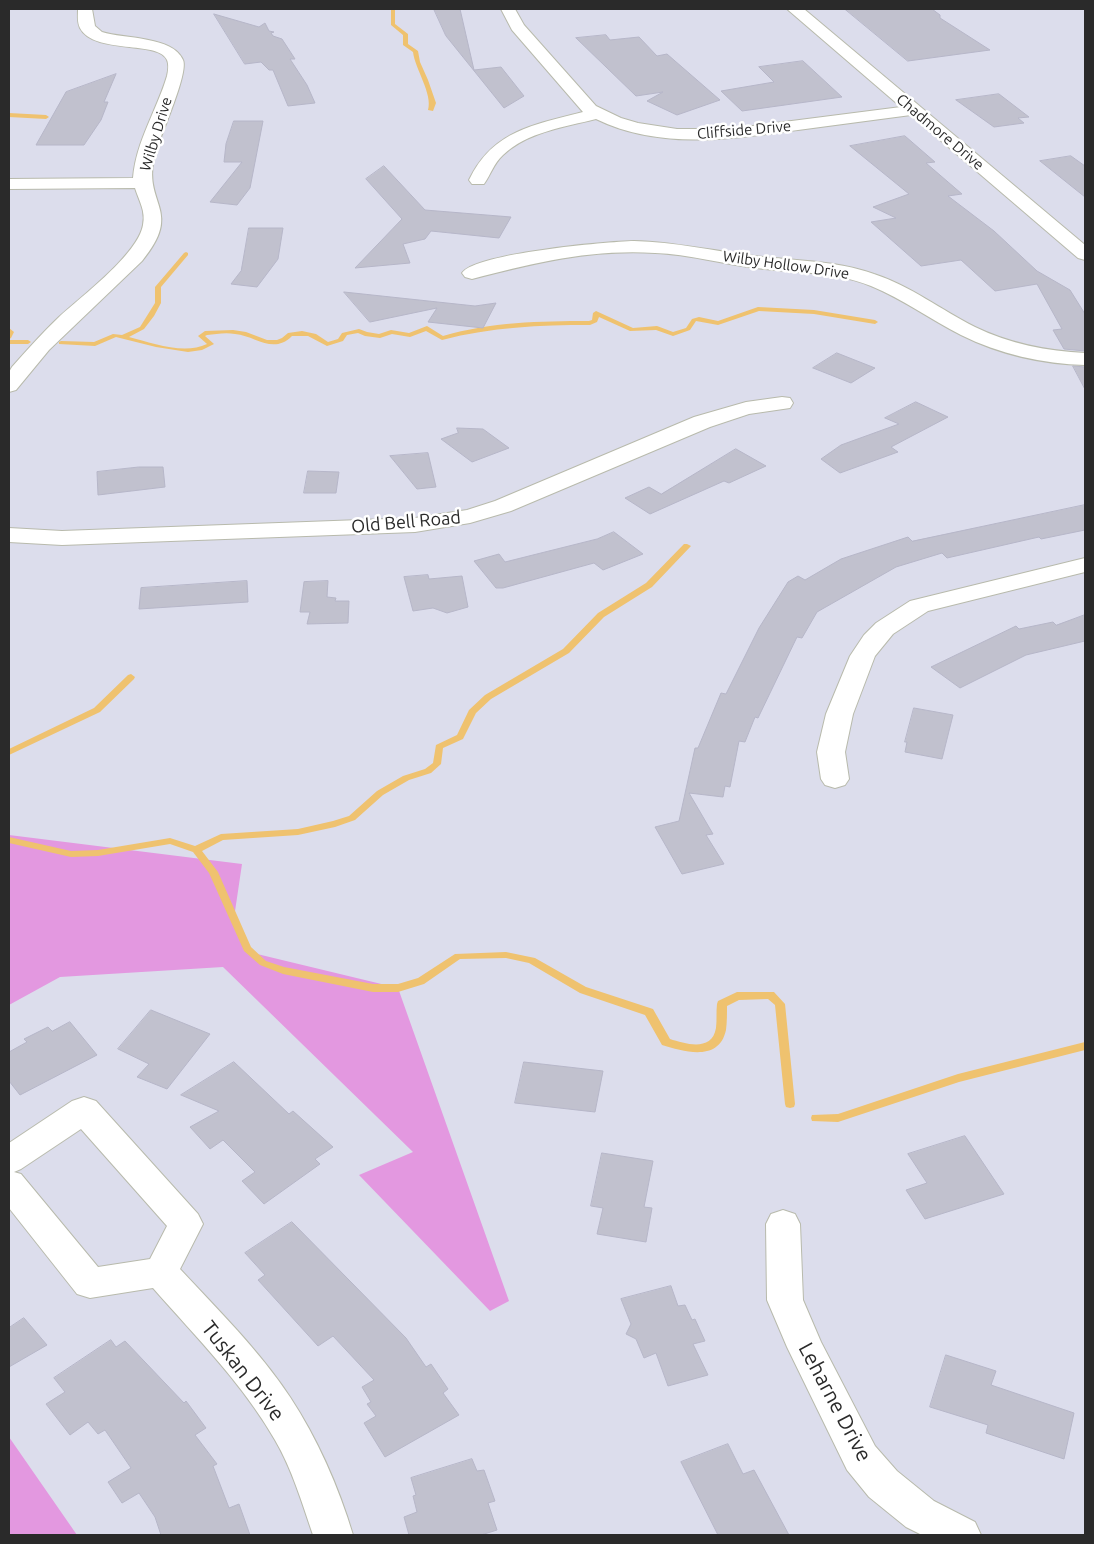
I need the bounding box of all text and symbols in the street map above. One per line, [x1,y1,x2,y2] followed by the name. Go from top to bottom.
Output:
[893,90,987,174] street label: Chadmore Drive
[136,95,176,173] street label: Wilby Drive
[696,117,792,143] street label: Cliffside Drive
[722,247,850,283] street label: Wilby Hollow Drive
[350,506,462,538] street label: Old Bell Road
[196,1316,290,1426] street label: Tuskan Drive
[793,1338,877,1466] street label: Leharne Drive

